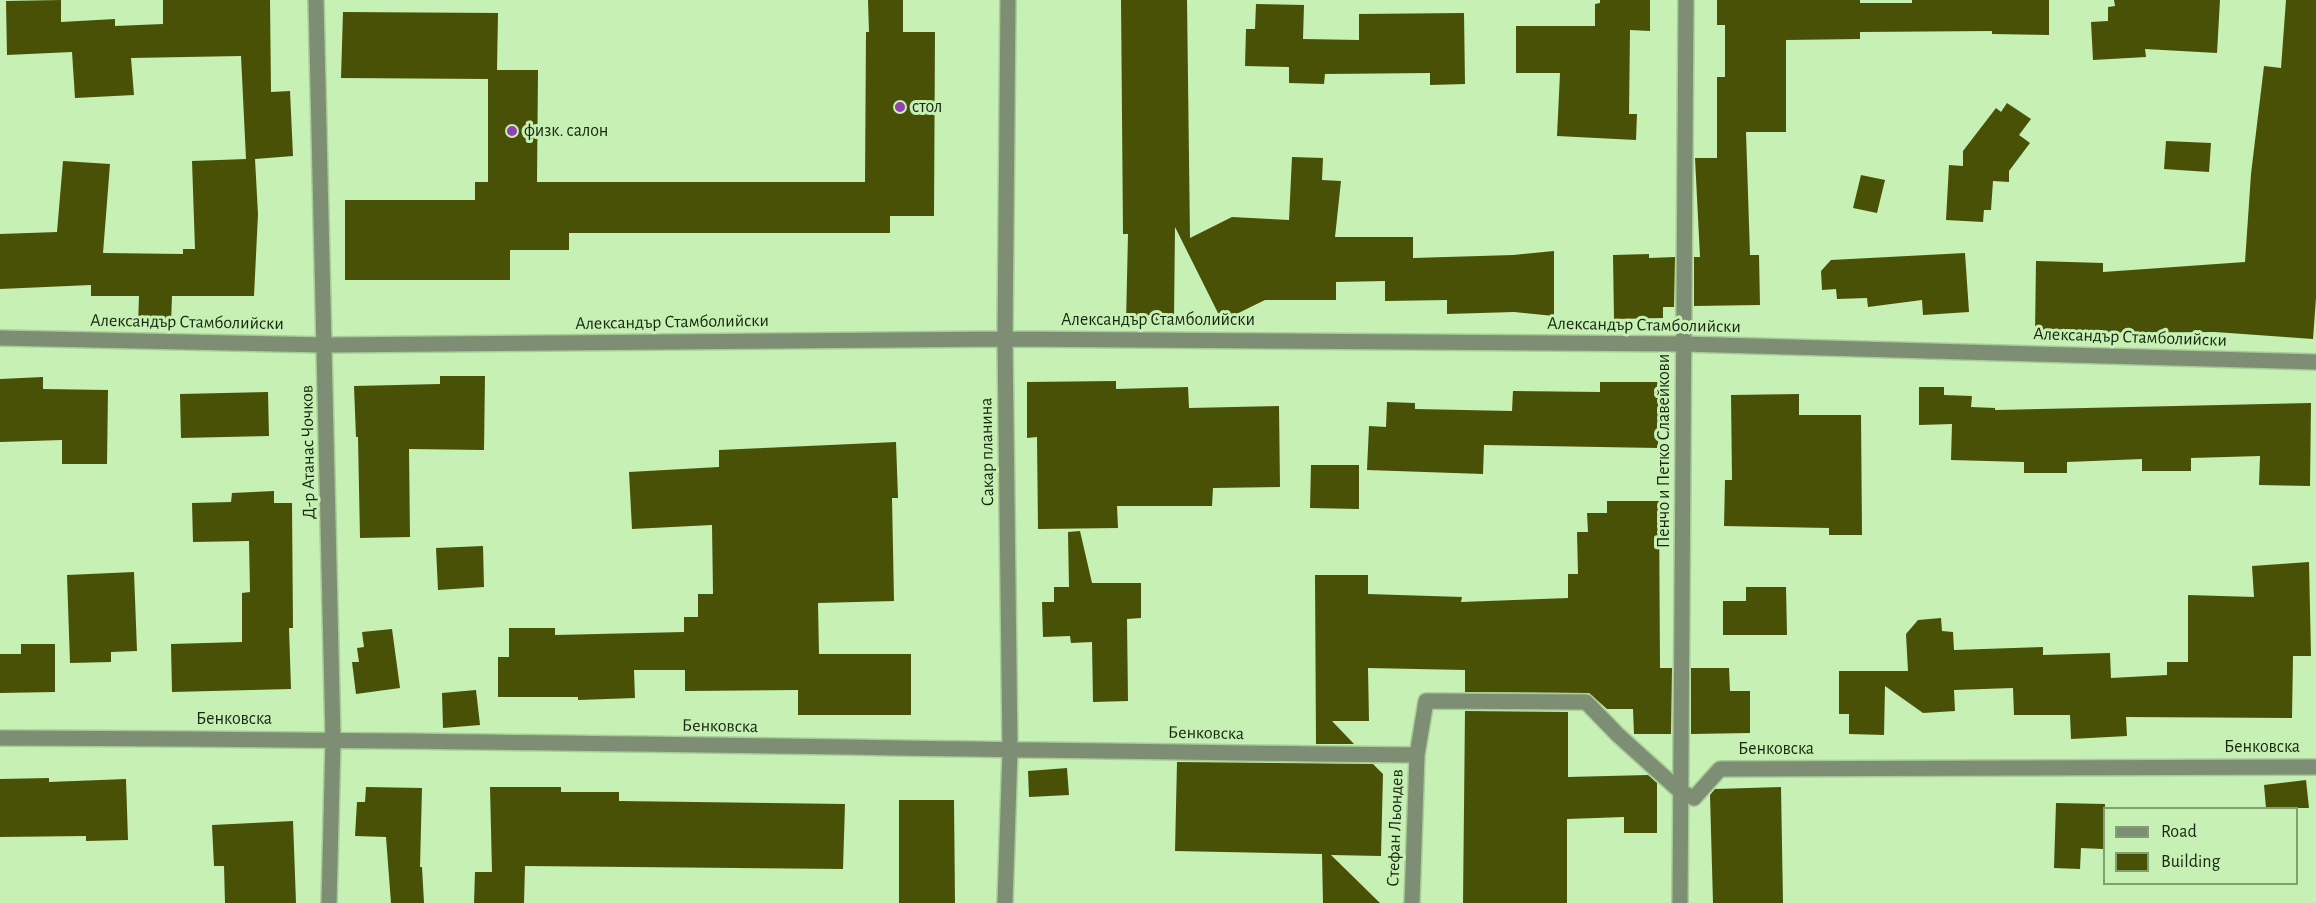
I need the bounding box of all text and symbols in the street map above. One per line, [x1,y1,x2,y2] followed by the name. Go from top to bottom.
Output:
[912,96,943,118] place label: стол
[893,100,907,114] marker: стол
[524,120,608,142] place label: физк. салон
[505,124,519,138] marker: физк. салон
[1061,309,1255,331] street label: Александър Стамболийски
[90,310,284,334] street label: Александър Стамболийски
[575,310,769,334] street label: Александър Стамболийски
[1547,313,1741,337] street label: Александър Стамболийски
[2033,323,2227,351] street label: Александър Стамболийски
[1653,354,1675,548] street label: Пенчо и Петко Славейкови
[296,385,320,519] street label: Д-р Атанас Чочков
[975,397,999,507] street label: Сакар планина
[196,708,272,730] street label: Бенковска
[682,715,758,737] street label: Бенковска
[1168,722,1244,744] street label: Бенковска
[2224,736,2300,758] street label: Бенковска
[1738,738,1814,760] street label: Бенковска
[1382,769,1408,887] street label: Стефан Льондев
[2103,807,2298,885] legend
[2161,823,2197,841] text: Road
[2161,853,2220,871] text: Building

